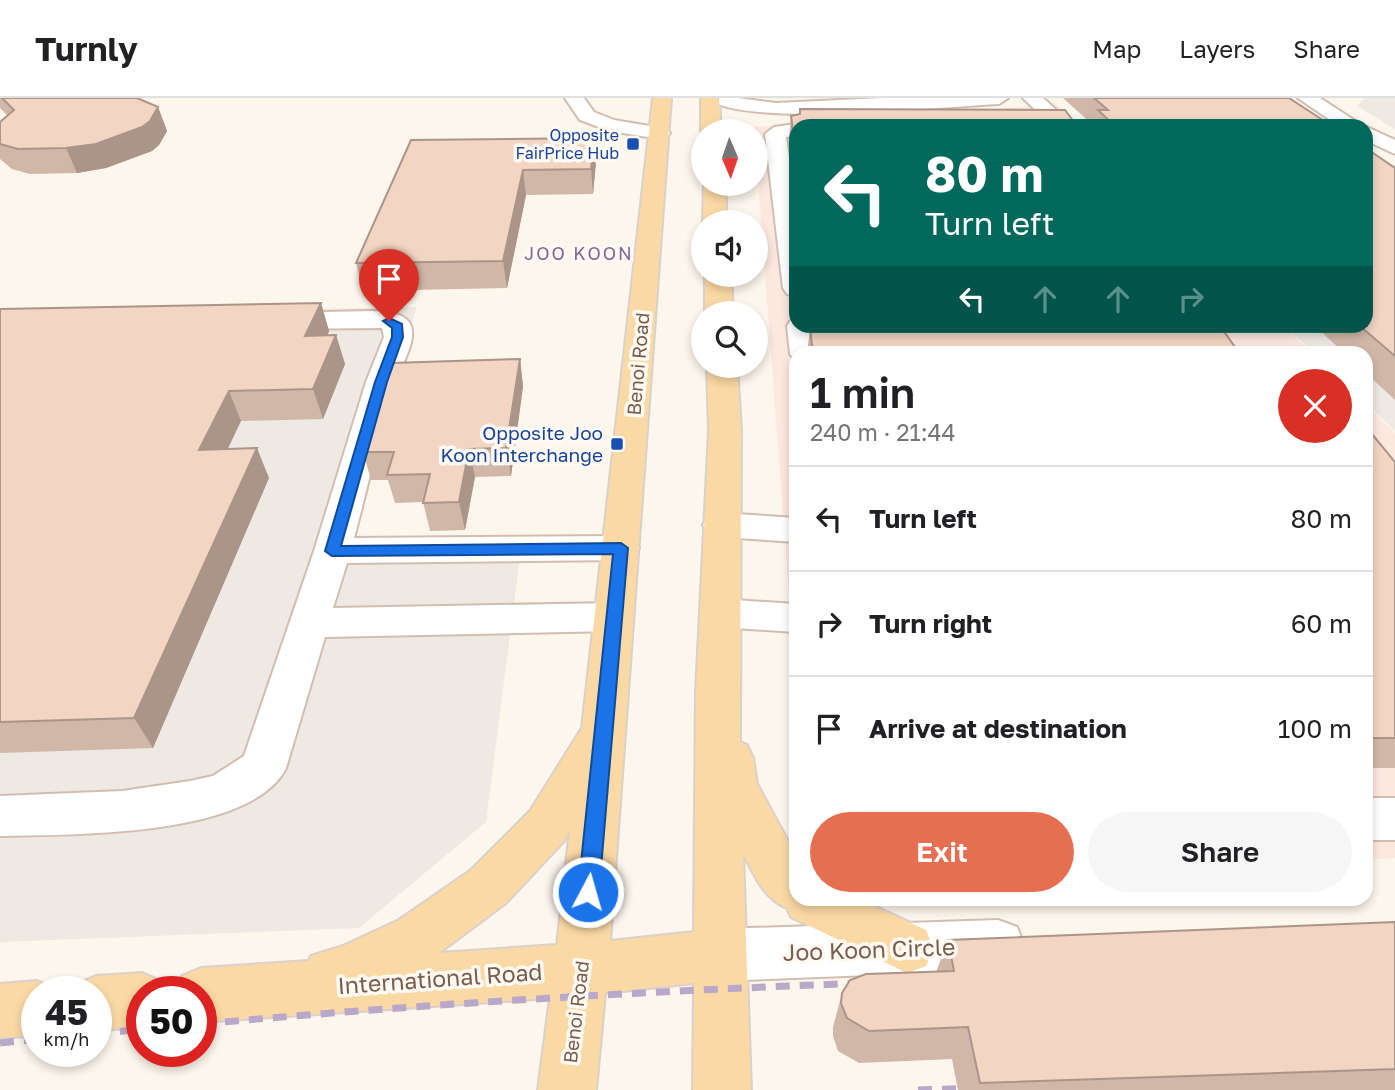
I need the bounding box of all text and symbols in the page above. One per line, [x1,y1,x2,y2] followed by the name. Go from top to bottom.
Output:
[35,29,138,68] text: Turnly
[1092,34,1141,63] text: Map
[1179,34,1255,63] text: Layers
[1293,34,1360,63] text: Share
[691,119,768,196] north arrow
[691,119,768,378] map controls
[516,125,619,163] place label: Opposite FairPrice Hub
[625,136,641,152] marker: Opposite FairPrice Hub
[925,144,1043,203] text: 80 m
[810,147,901,238] icon: left
[925,204,1054,242] text: Turn left
[691,210,768,287] button: sound
[524,242,634,264] district label: JOO KOON
[359,249,419,321] pin
[370,260,408,298] icon: arrive
[953,280,991,318] icon: left
[1026,280,1064,318] icon: ahead
[1099,280,1137,318] icon: ahead
[1172,280,1210,318] icon: right
[691,301,768,378] button: search
[622,312,653,416] street label: Benoi Road
[810,367,915,417] text: 1 min
[1278,369,1352,443] button: close
[810,418,956,446] text: 240 m · 21:44
[441,421,603,466] place label: Opposite Joo Koon Interchange
[609,436,625,452] marker: Opposite Joo Koon Interchange
[810,500,848,538] icon: left
[869,503,977,534] text: Turn left
[1291,503,1352,534] text: 80 m
[810,605,848,643] icon: right
[869,608,992,639] text: Turn right
[1291,608,1352,639] text: 60 m
[810,710,848,748] icon: arrive
[869,713,1127,744] text: Arrive at destination
[1278,713,1352,744] text: 100 m
[810,812,1074,892] button: Exit
[1088,812,1352,892] button: Share
[551,855,625,929] position arrow
[782,932,956,966] street label: Joo Koon Circle
[337,957,543,999] street label: International Road
[558,959,593,1065] street label: Benoi Road
[126,976,217,1067] speed limit sign: 50
[45,991,88,1033] text: 45
[44,1028,89,1050] text: km/h

